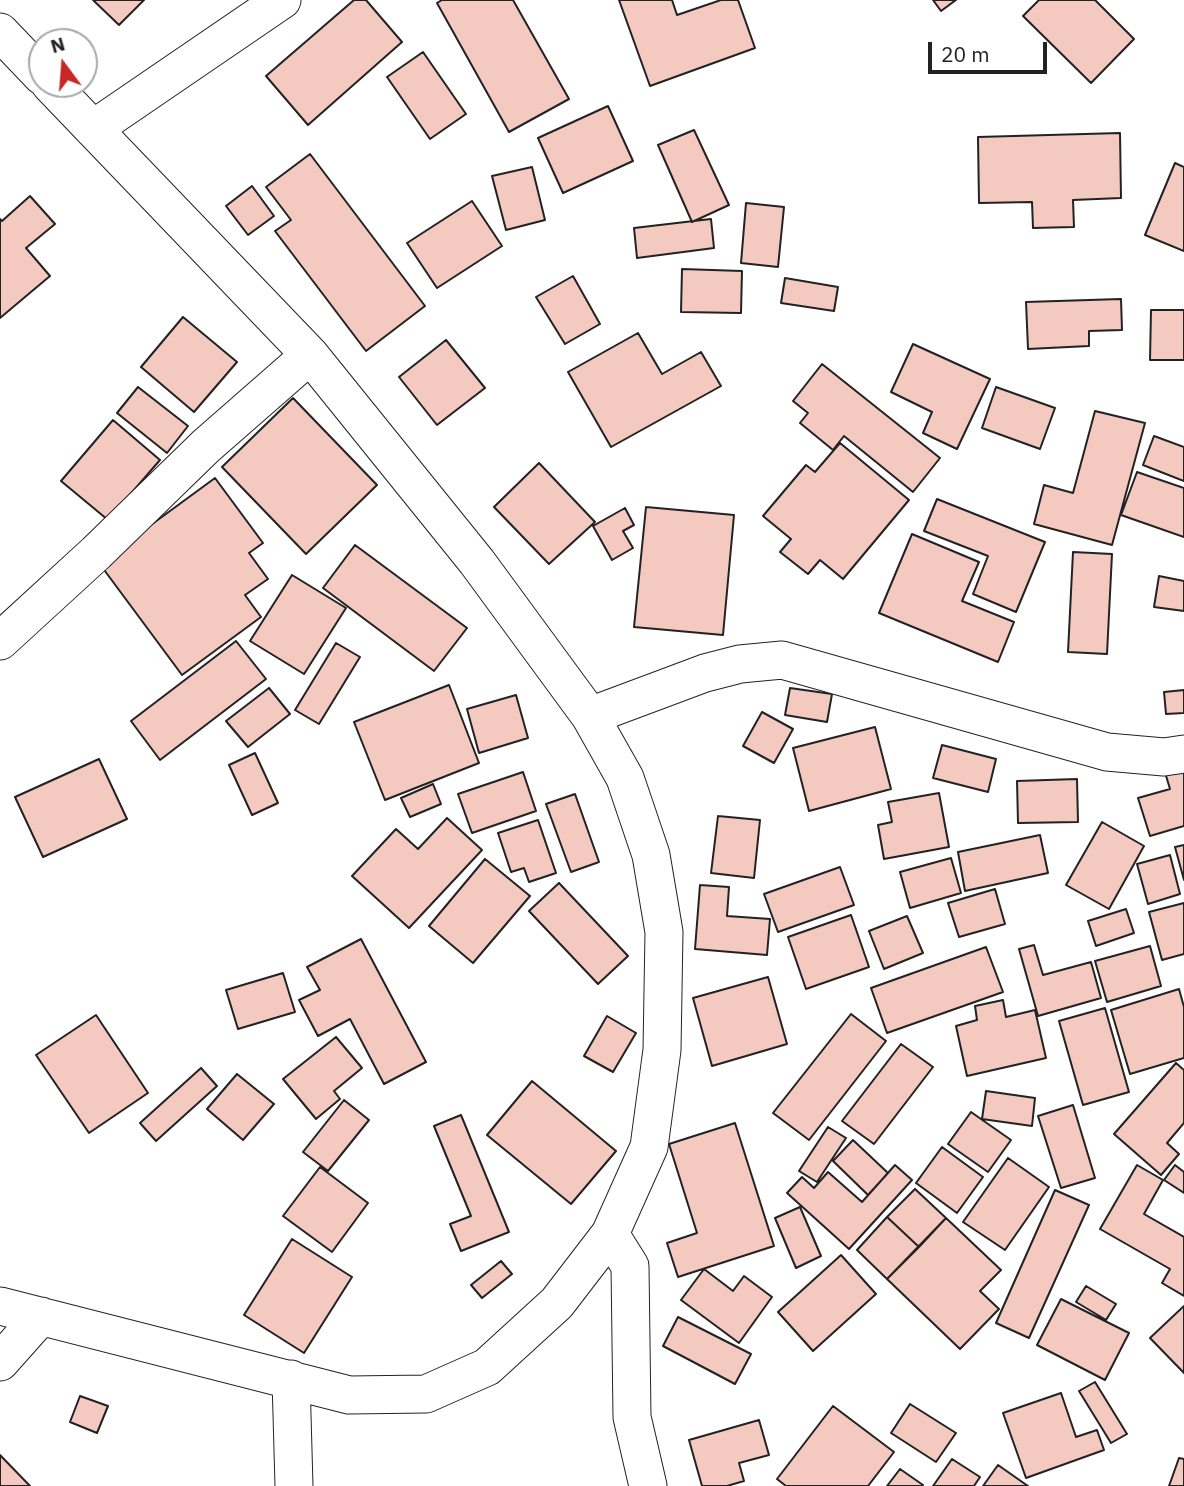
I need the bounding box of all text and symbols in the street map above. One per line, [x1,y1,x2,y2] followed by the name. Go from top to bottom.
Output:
[28,28,98,98] north arrow
[932,28,1051,72] scale bar
[48,31,68,58] text: N
[941,40,990,68] text: 20 m

